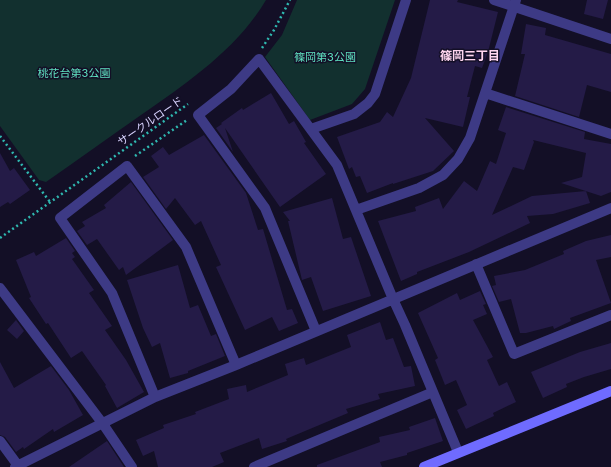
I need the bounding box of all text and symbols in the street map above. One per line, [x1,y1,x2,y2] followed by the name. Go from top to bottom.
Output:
[440,48,500,63] district label: 篠岡三丁目
[294,50,356,64] park label: 篠岡第3公園
[38,66,110,80] park label: 桃花台第3公園
[115,93,185,149] street label: サークルロード

